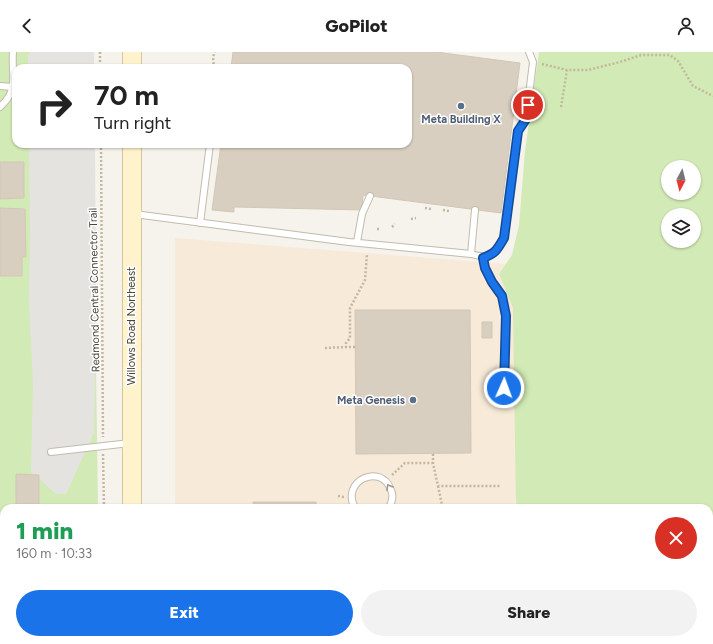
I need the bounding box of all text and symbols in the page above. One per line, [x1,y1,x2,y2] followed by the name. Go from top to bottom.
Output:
[16,15,38,37] icon: back
[325,15,388,37] text: GoPilot
[675,15,697,37] icon: person
[94,78,159,112] text: 70 m
[28,80,80,132] icon: right
[511,88,545,122] pin
[517,94,539,116] icon: arrive
[456,101,466,111] marker: Meta Building X
[94,112,171,134] text: Turn right
[421,113,501,126] place label: Meta Building X
[661,160,701,200] north arrow
[661,160,701,248] map controls
[87,208,102,372] street label: Redmond Central Connector Trail
[661,208,701,248] button: layers
[125,267,138,385] street label: Willows Road Northeast
[483,367,525,409] position arrow
[337,394,405,407] place label: Meta Genesis
[408,395,418,405] marker: Meta Genesis
[386,484,394,491] one-way arrow
[16,516,73,545] text: 1 min
[655,517,697,559] button: close
[16,546,92,561] text: 160 m · 10:33
[16,590,353,636] button: Exit
[361,590,697,636] button: Share

